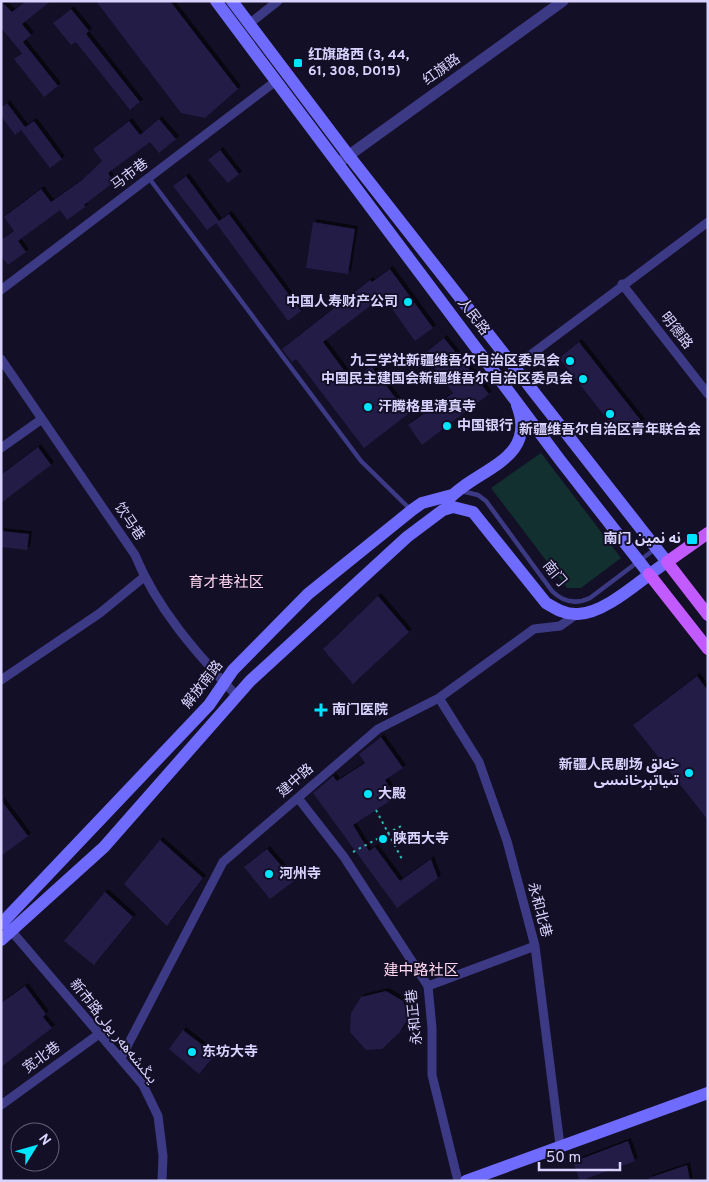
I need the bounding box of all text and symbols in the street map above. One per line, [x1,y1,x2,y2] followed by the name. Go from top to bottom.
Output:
[308,47,409,80] place label: 红旗路西 (3, 44, 61, 308, D015)
[420,51,464,89] street label: 红旗路
[292,57,304,69] marker: 红旗路西 (3, 44, 61, 308, D015)
[108,156,152,194] street label: 马市巷
[286,293,398,311] place label: 中国人寿财产公司
[454,295,492,339] street label: 人民路
[402,296,414,308] marker: 中国人寿财产公司
[656,309,696,353] street label: 明德路
[350,352,560,370] place label: 九三学社新疆维吾尔自治区委员会
[564,355,576,367] marker: 九三学社新疆维吾尔自治区委员会
[321,370,573,388] place label: 中国民主建国会新疆维吾尔自治区委员会
[577,373,589,385] marker: 中国民主建国会新疆维吾尔自治区委员会
[378,399,476,416] place label: 汗腾格里清真寺
[362,401,374,413] marker: 汗腾格里清真寺
[604,408,616,420] marker: 新疆维吾尔自治区青年联合会
[457,418,513,435] place label: 中国银行
[441,420,453,432] marker: 中国银行
[519,421,701,439] place label: 新疆维吾尔自治区青年联合会
[110,500,148,544] street label: 饮马巷
[604,531,681,548] place label: 南门 نە نمين
[685,532,699,546] marker: 南门 نە نمين
[539,558,569,590] street label: 南门
[188,574,264,593] district label: 育才巷社区
[179,658,227,712] street label: 解放南路
[332,702,388,719] place label: 南门医院
[314,703,328,717] marker: 南门医院
[559,757,679,790] place label: 新疆人民剧场 خەلق تىياتېرخانىسى
[275,761,317,801] street label: 建中路
[683,767,695,779] marker: 新疆人民剧场 خەلق تىياتېرخانىسى
[378,786,406,803] place label: 大殿
[362,788,374,800] marker: 大殿
[393,831,449,848] place label: 陕西大寺
[377,833,389,845] marker: 陕西大寺
[279,865,321,883] place label: 河州寺
[263,868,275,880] marker: 河州寺
[524,880,555,939] street label: 永和北巷
[383,962,459,981] district label: 建中路社区
[66,976,161,1088] street label: 新市路يىڭىشەھەر يولى
[404,988,426,1046] street label: 永和正巷
[19,1038,64,1077] street label: 宽北巷
[202,1044,258,1061] place label: 东坊大寺
[186,1046,198,1058] marker: 东坊大寺
[10,1122,60,1172] north arrow
[34,1131,54,1149] text: N
[539,1140,620,1172] scale bar
[546,1149,581,1168] text: 50 m

